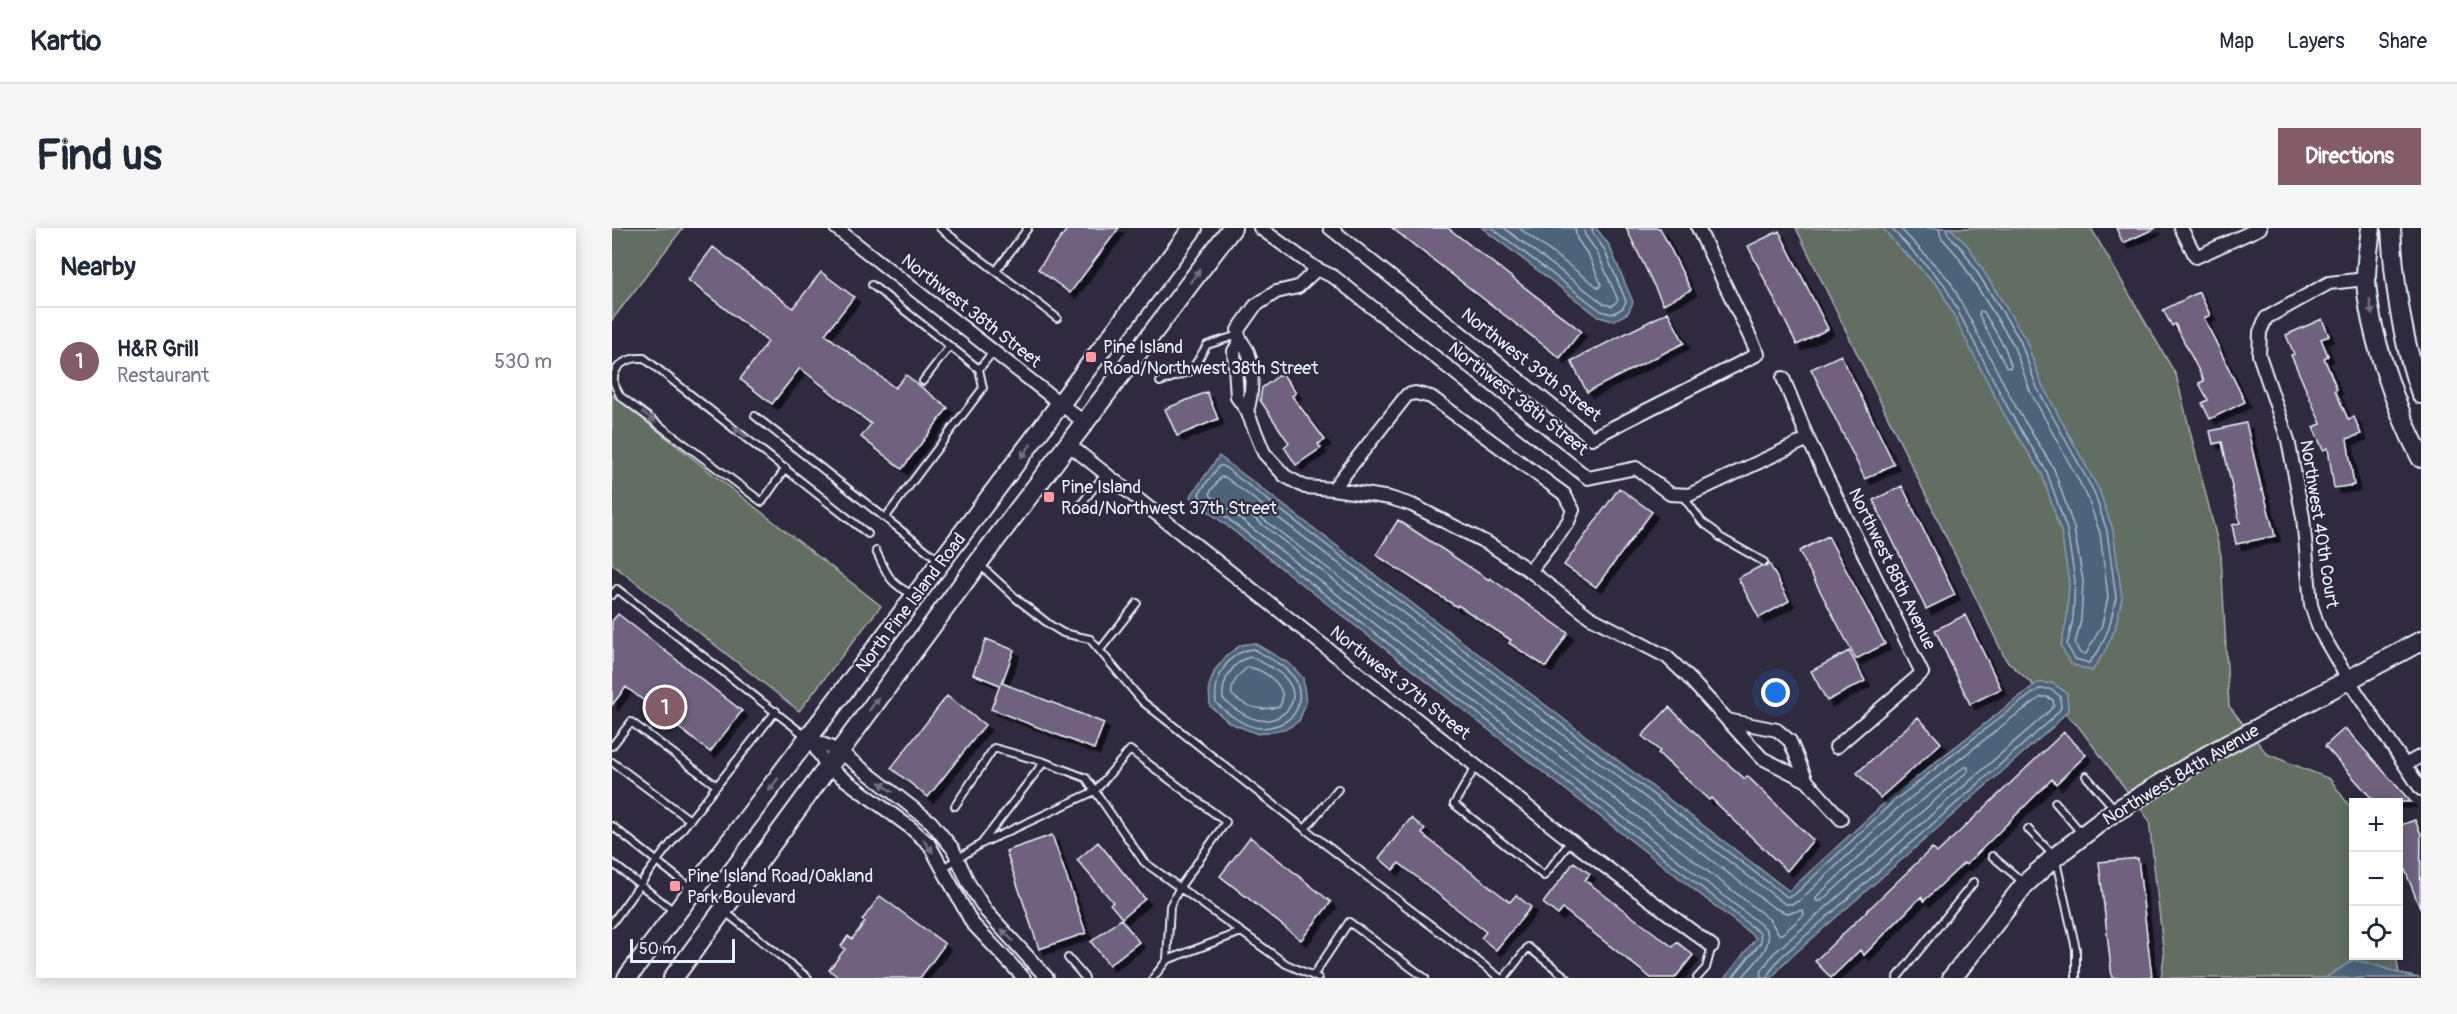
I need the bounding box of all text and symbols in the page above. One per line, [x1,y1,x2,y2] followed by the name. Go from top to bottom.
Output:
[30,24,101,59] text: Kartio
[2219,28,2254,55] text: Map
[2287,28,2345,55] text: Layers
[2378,28,2427,55] text: Share
[2278,128,2421,185] button: Directions
[36,130,162,182] text: Find us
[896,249,1046,373] street label: Northwest 38th Street
[60,251,136,283] text: Nearby
[1189,269,1201,284] one-way arrow
[2366,298,2375,317] one-way arrow
[1456,303,1606,427] street label: Northwest 39th Street
[117,335,199,363] text: H&R Grill
[1103,336,1319,380] place label: Pine Island Road/Northwest 38th Street
[1443,337,1593,461] street label: Northwest 38th Street
[76,349,83,374] text: 1
[494,349,552,374] text: 530 m
[1084,350,1098,364] marker: Pine Island Road/Northwest 38th Street
[117,363,209,388] text: Restaurant
[641,410,656,422] one-way arrow
[732,427,747,439] one-way arrow
[2294,438,2344,611] street label: Northwest 40th Court
[1020,443,1032,458] one-way arrow
[1061,476,1278,520] place label: Pine Island Road/Northwest 37th Street
[1843,484,1941,654] street label: Northwest 88th Avenue
[1042,490,1056,504] marker: Pine Island Road/Northwest 37th Street
[851,529,971,677] street label: North Pine Island Road
[1325,621,1476,746] street label: Northwest 37th Street
[1761,678,1790,707] your location
[646,684,684,730] pin: 1
[868,697,880,713] one-way arrow
[2099,719,2264,831] street label: Northwest 84th Avenue
[768,777,780,792] one-way arrow
[878,781,894,793] one-way arrow
[2349,798,2403,960] map controls
[2349,798,2403,852] button: +
[922,838,935,854] one-way arrow
[2349,852,2403,906] button: −
[687,865,873,909] place label: Pine Island Road/Oakland Park Boulevard
[668,879,682,893] marker: Pine Island Road/Oakland Park Boulevard
[2349,906,2403,960] button: locate
[1001,929,1015,943] one-way arrow
[630,936,735,964] scale bar
[639,939,676,959] text: 50 m

